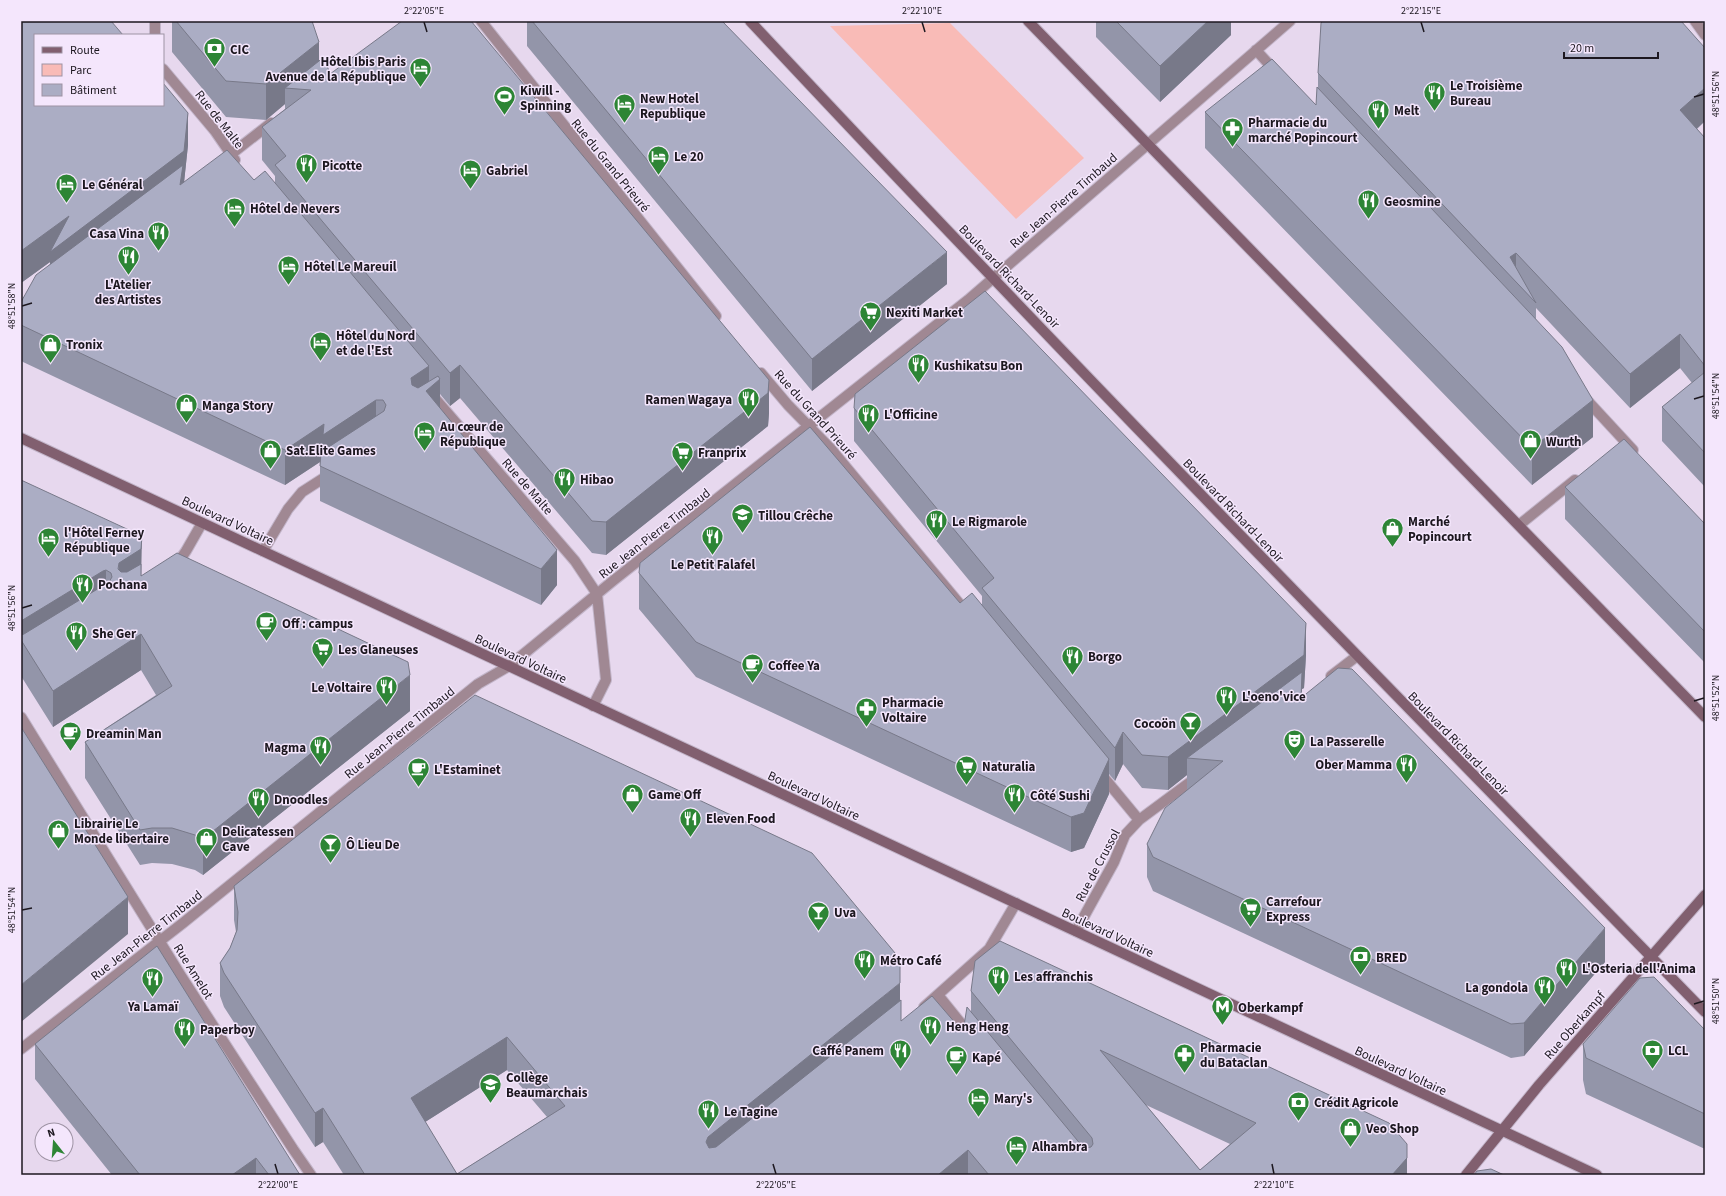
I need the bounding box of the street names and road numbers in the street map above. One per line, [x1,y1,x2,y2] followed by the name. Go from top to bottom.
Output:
[191,87,248,153] street label: Rue de Malte
[567,115,654,216] street label: Rue du Grand Prieuré
[1006,149,1121,253] street label: Rue Jean-Pierre Timbaud
[955,221,1064,333] street label: Boulevard Richard-Lenoir
[770,366,861,464] street label: Rue du Grand Prieuré
[498,454,557,519] street label: Rue de Malte
[1179,455,1288,567] street label: Boulevard Richard-Lenoir
[595,484,714,583] street label: Rue Jean-Pierre Timbaud
[179,492,277,550] street label: Boulevard Voltaire
[472,630,570,688] street label: Boulevard Voltaire
[341,683,459,783] street label: Rue Jean-Pierre Timbaud
[1404,688,1513,800] street label: Boulevard Richard-Lenoir
[765,767,863,825] street label: Boulevard Voltaire
[1071,826,1125,905] street label: Rue de Crussol
[87,886,206,985] street label: Rue Jean-Pierre Timbaud
[1059,904,1157,962] street label: Boulevard Voltaire
[169,940,218,1003] street label: Rue Amelot
[1540,987,1610,1064] street label: Rue Oberkampf
[1352,1042,1450,1100] street label: Boulevard Voltaire

